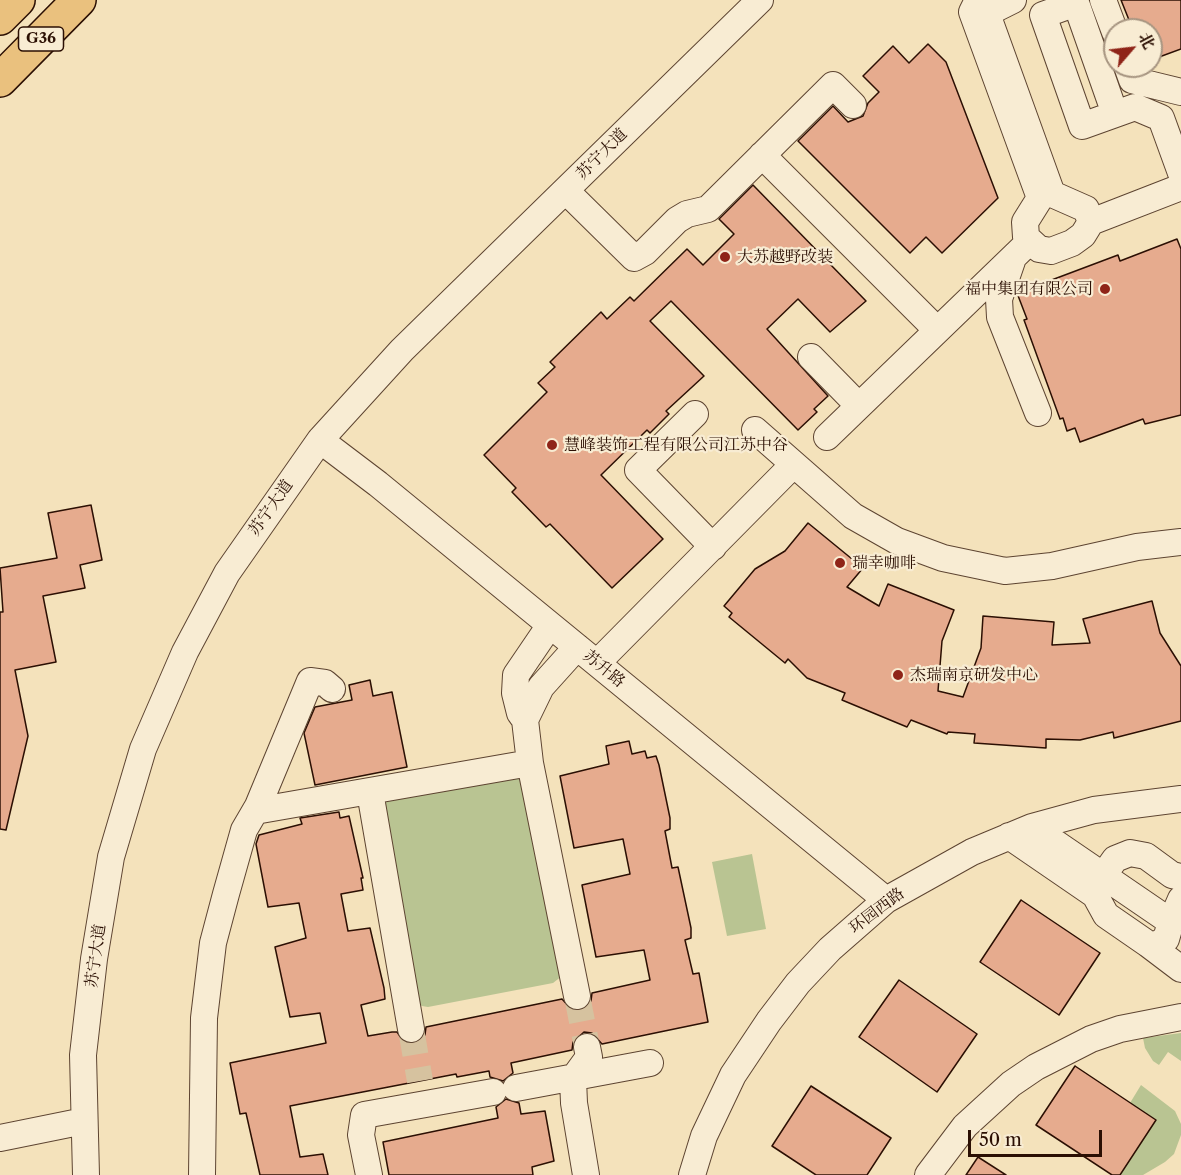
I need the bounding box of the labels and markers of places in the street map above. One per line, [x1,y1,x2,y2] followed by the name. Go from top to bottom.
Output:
[737,247,833,267] place label: 大苏越野改装
[718,250,732,264] marker: 大苏越野改装
[965,279,1093,299] place label: 福中集团有限公司
[1098,282,1112,296] marker: 福中集团有限公司
[564,435,788,455] place label: 慧峰装饰工程有限公司江苏中谷
[545,438,559,452] marker: 慧峰装饰工程有限公司江苏中谷
[852,553,916,573] place label: 瑞幸咖啡
[833,556,847,570] marker: 瑞幸咖啡
[910,665,1038,685] place label: 杰瑞南京研发中心
[891,668,905,682] marker: 杰瑞南京研发中心

